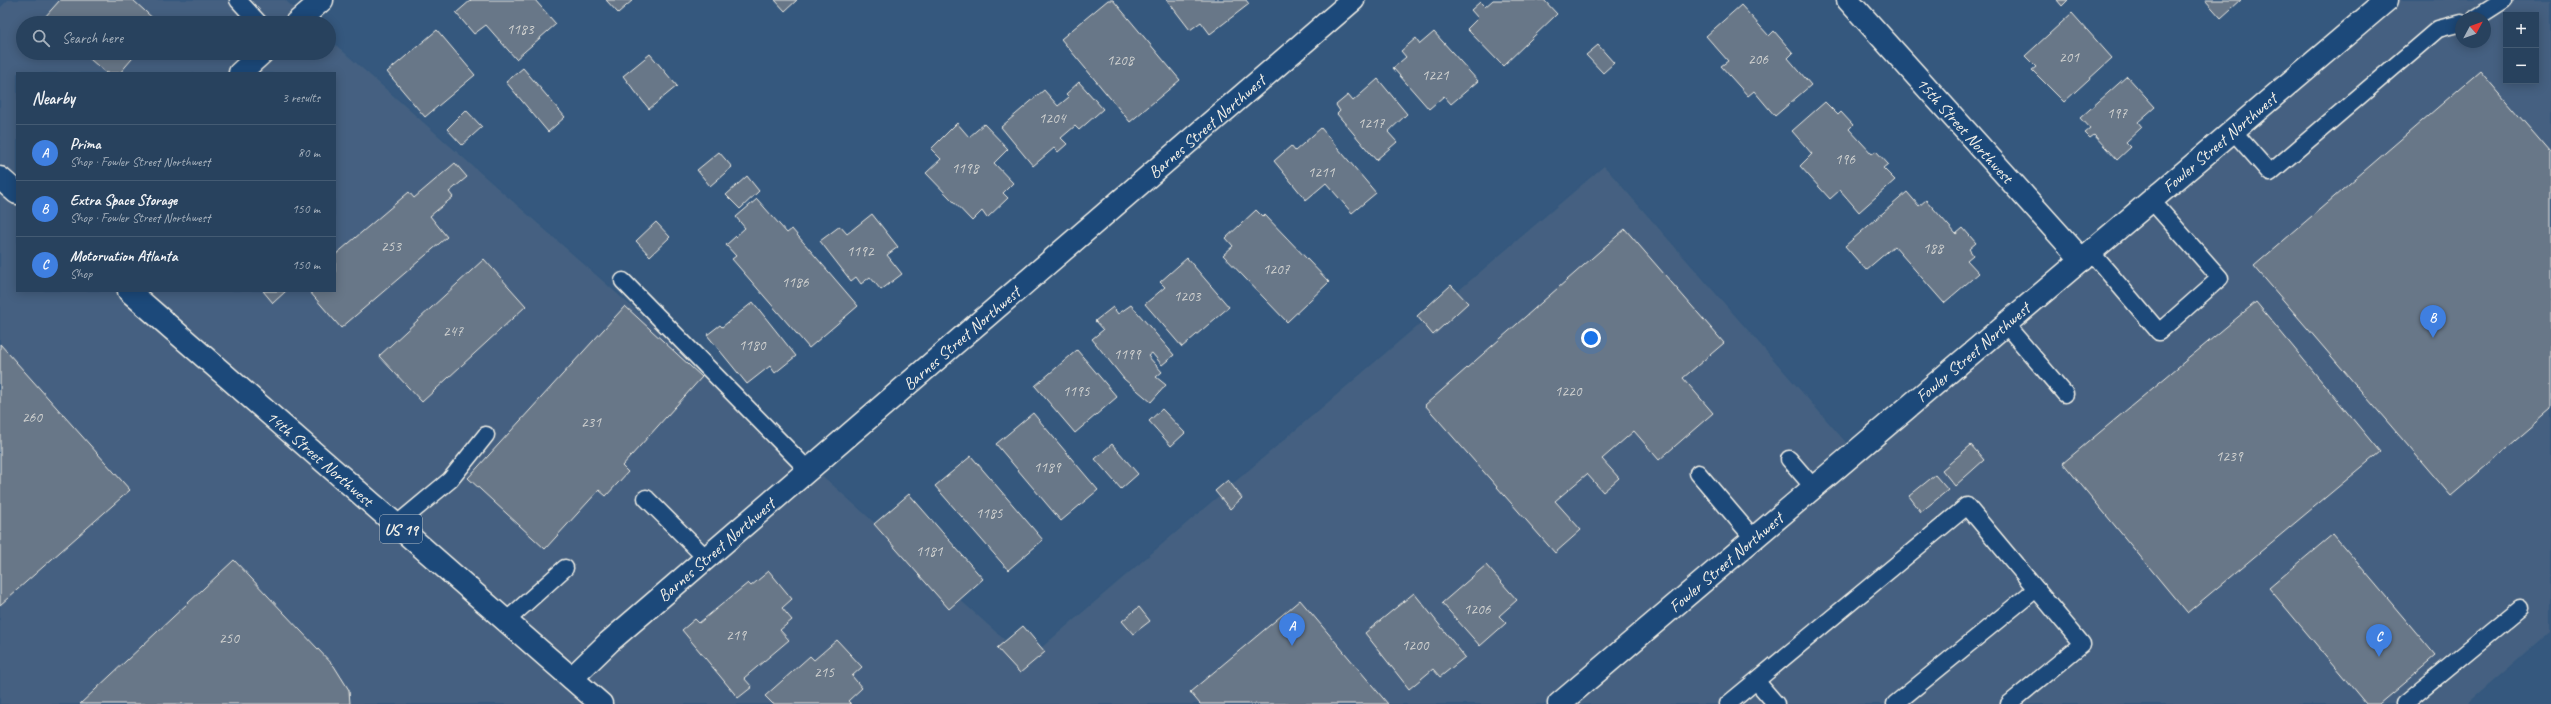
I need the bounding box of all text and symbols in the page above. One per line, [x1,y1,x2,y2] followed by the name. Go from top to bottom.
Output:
[2455,12,2491,48] north arrow
[2503,12,2539,84] map controls
[2503,12,2539,48] button: +
[16,16,336,60] search box
[506,20,535,39] house number: 1183
[30,27,52,49] icon: search
[62,29,123,48] text: Search here
[2059,48,2080,67] house number: 201
[2503,48,2539,84] button: −
[1748,50,1769,69] house number: 206
[1106,51,1135,70] house number: 1208
[1421,66,1450,85] house number: 1221
[1144,69,1272,183] street label: Barnes Street Northwest
[1912,73,2019,189] street label: 15th Street Northwest
[2158,87,2283,197] street label: Fowler Street Northwest
[32,88,75,109] text: Nearby
[282,90,320,106] text: 3 results
[2107,104,2128,123] house number: 197
[1038,109,1067,128] house number: 1204
[1357,114,1386,133] house number: 1217
[70,135,101,154] text: Prima
[42,145,48,161] text: A
[298,145,320,161] text: 80 m
[1835,150,1856,169] house number: 196
[70,154,210,170] text: Shop · Fowler Street Northwest
[951,159,980,178] house number: 1198
[1307,163,1336,182] house number: 1211
[70,191,177,210] text: Extra Space Storage
[42,201,48,217] text: B
[292,201,320,217] text: 150 m
[70,210,210,226] text: Shop · Fowler Street Northwest
[381,237,402,256] house number: 253
[1923,239,1944,258] house number: 188
[846,242,875,261] house number: 1192
[70,247,177,266] text: Motorvation Atlanta
[42,257,48,273] text: C
[292,257,320,273] text: 150 m
[1262,260,1291,279] house number: 1207
[70,266,92,282] text: Shop
[781,273,810,292] house number: 1186
[899,280,1026,395] street label: Barnes Street Northwest
[1173,287,1202,306] house number: 1203
[1912,297,2036,407] street label: Fowler Street Northwest
[2420,305,2446,338] pin: B
[443,322,464,341] house number: 247
[1581,328,1601,348] your location
[738,336,767,355] house number: 1180
[1113,345,1142,364] house number: 1199
[1062,382,1091,401] house number: 1195
[1554,382,1583,401] house number: 1220
[262,406,379,513] street label: 14th Street Northwest
[22,408,43,427] house number: 260
[581,413,602,432] house number: 231
[2215,447,2244,466] house number: 1239
[1033,458,1062,477] house number: 1189
[653,492,781,606] street label: Barnes Street Northwest
[975,504,1004,523] house number: 1185
[1665,507,1789,617] street label: Fowler Street Northwest
[380,515,422,543] road number: US 19
[915,542,944,561] house number: 1181
[1463,600,1492,619] house number: 1206
[1279,613,1305,646] pin: A
[2366,624,2392,657] pin: C
[726,626,747,645] house number: 219
[219,629,240,648] house number: 250
[1401,636,1430,655] house number: 1200
[814,663,835,682] house number: 215

